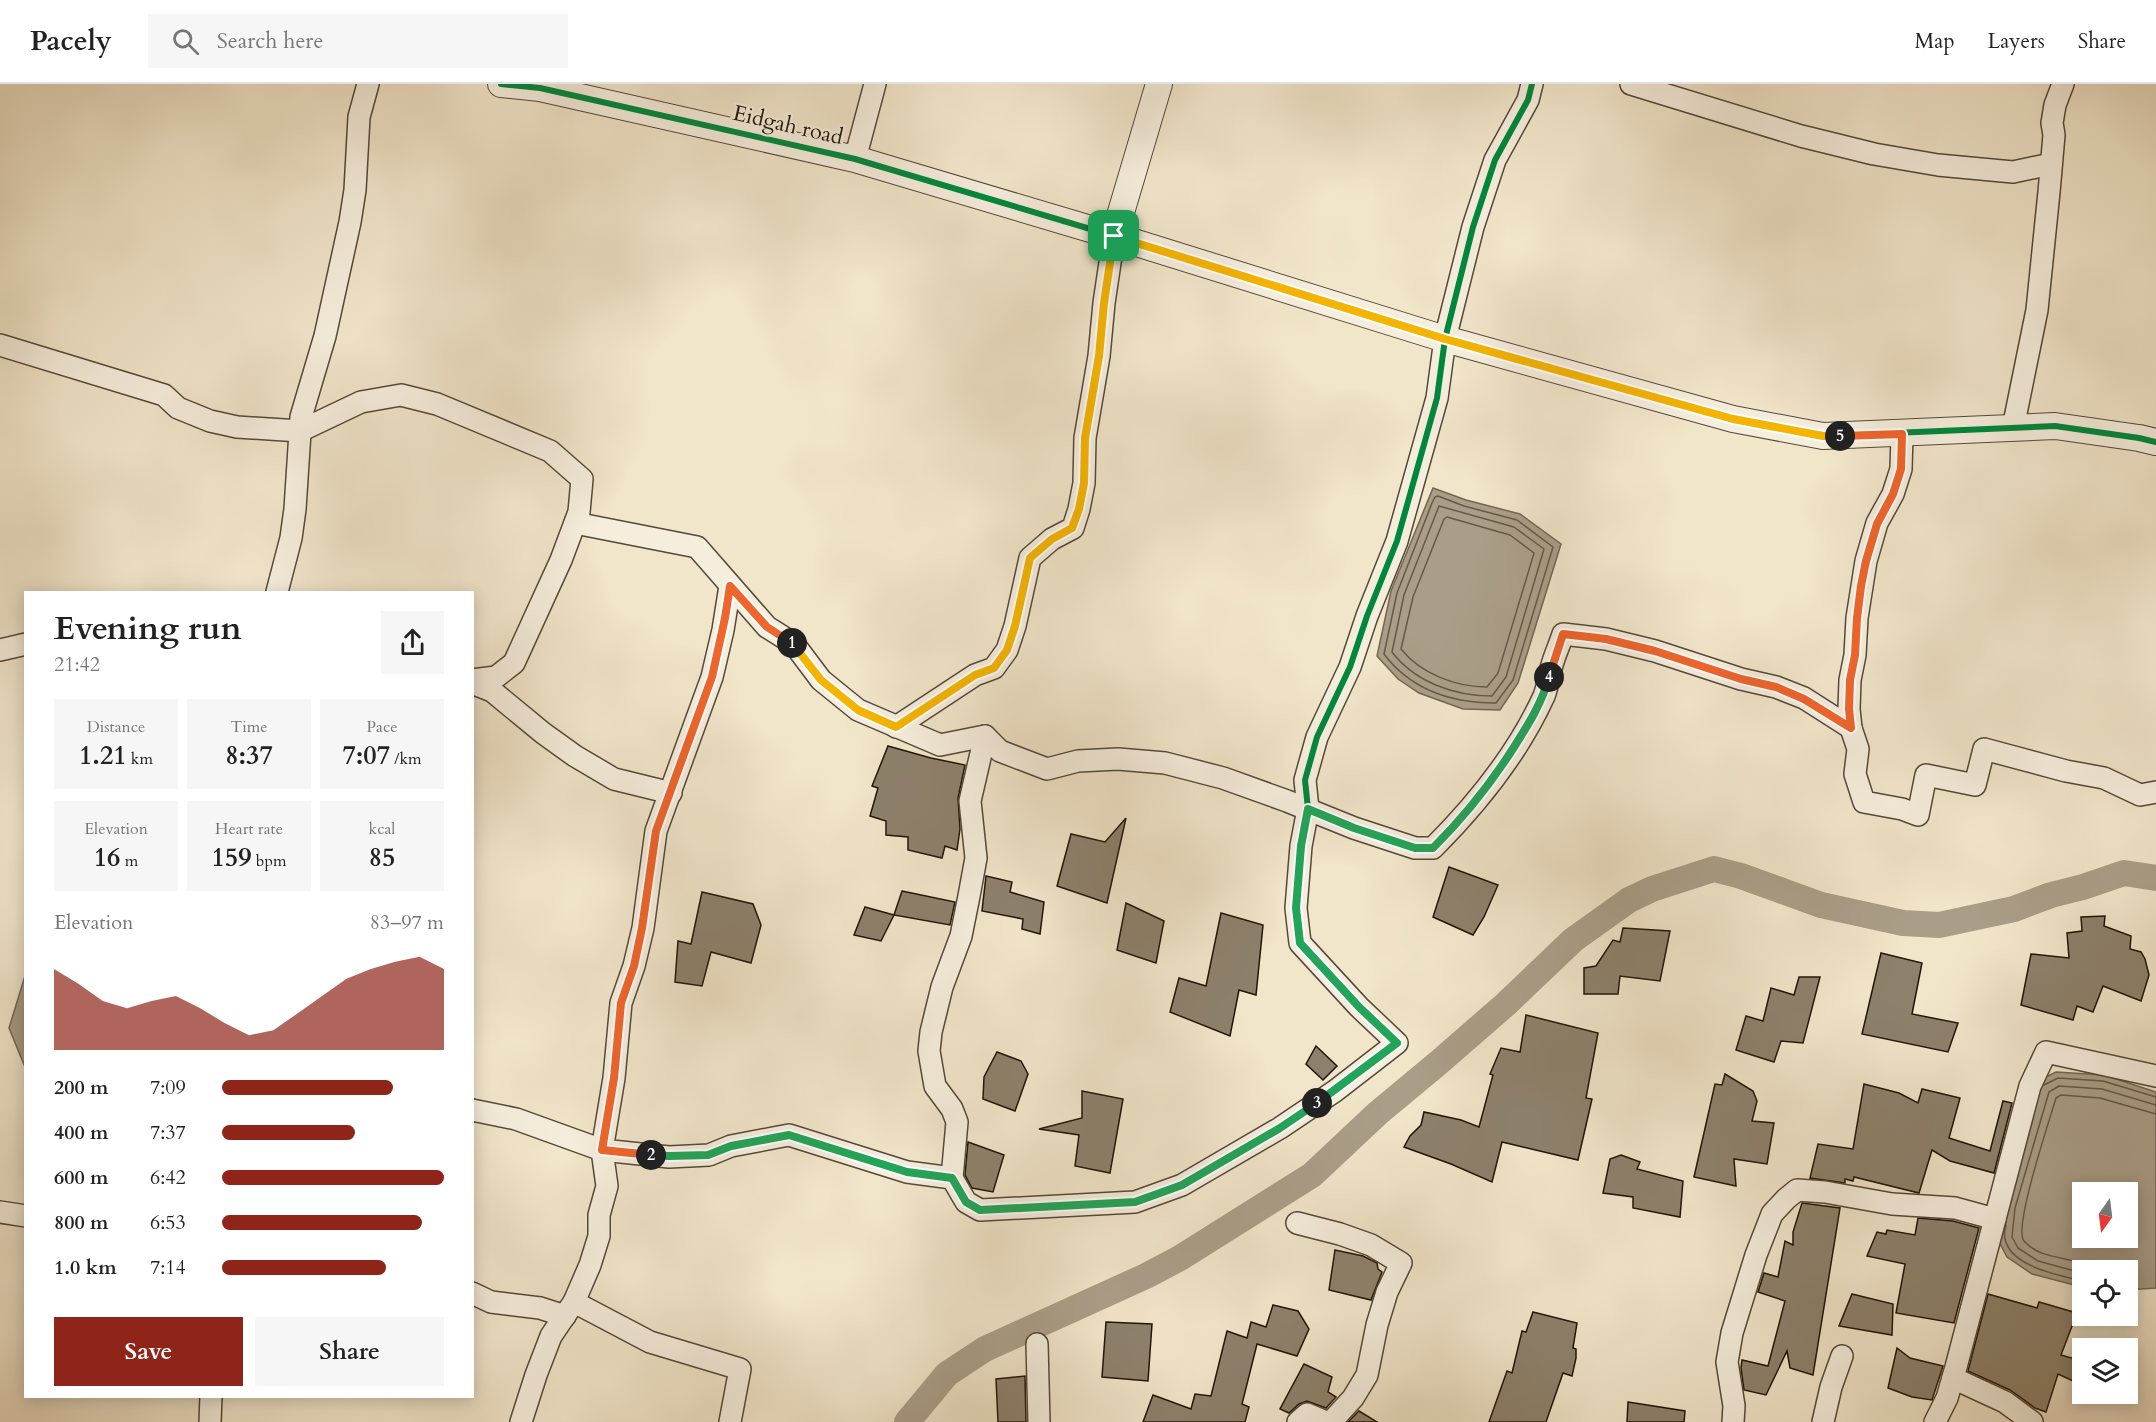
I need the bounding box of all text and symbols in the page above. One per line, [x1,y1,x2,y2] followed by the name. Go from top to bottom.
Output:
[148,14,568,68] search box
[30,22,112,60] text: Pacely
[169,25,202,58] icon: search
[217,26,323,56] text: Search here
[1915,27,1955,56] text: Map
[1988,27,2045,56] text: Layers
[2078,27,2126,56] text: Share
[730,98,846,152] street label: Eidgah road
[1088,210,1139,261] pin
[1097,219,1130,252] icon: arrive
[1825,421,1855,451] pin: 5
[1836,425,1844,447] text: 5
[54,606,242,651] text: Evening run
[381,611,444,674] button: share
[777,628,807,658] pin: 1
[788,632,796,654] text: 1
[54,651,100,678] text: 21:42
[1534,662,1564,692] pin: 4
[1545,666,1553,688] text: 4
[87,716,145,738] text: Distance
[230,716,268,738] text: Time
[367,716,397,738] text: Pace
[79,738,127,773] text: 1.21
[225,738,273,773] text: 8:37
[342,738,390,773] text: 7:07
[127,748,153,770] text: km
[390,748,422,770] text: /km
[84,818,148,840] text: Elevation
[215,818,283,840] text: Heart rate
[369,818,395,840] text: kcal
[94,840,120,875] text: 16
[212,840,252,875] text: 159
[369,840,395,875] text: 85
[120,850,138,872] text: m
[252,850,286,872] text: bpm
[54,909,133,936] text: Elevation
[370,909,444,936] text: 83–97 m
[54,1074,109,1101] text: 200 m
[150,1074,186,1101] text: 7:09
[1302,1088,1332,1118] pin: 3
[1313,1092,1321,1114] text: 3
[54,1119,109,1146] text: 400 m
[150,1119,186,1146] text: 7:37
[636,1140,666,1170] pin: 2
[647,1144,655,1166] text: 2
[54,1164,109,1191] text: 600 m
[150,1164,186,1191] text: 6:42
[2072,1182,2138,1248] north arrow
[2072,1182,2138,1404] map controls
[54,1209,109,1236] text: 800 m
[150,1209,186,1236] text: 6:53
[54,1254,117,1281] text: 1.0 km
[150,1254,186,1281] text: 7:14
[2072,1260,2138,1326] button: locate
[54,1317,243,1386] button: Save
[255,1317,444,1386] button: Share
[2072,1338,2138,1404] button: layers

